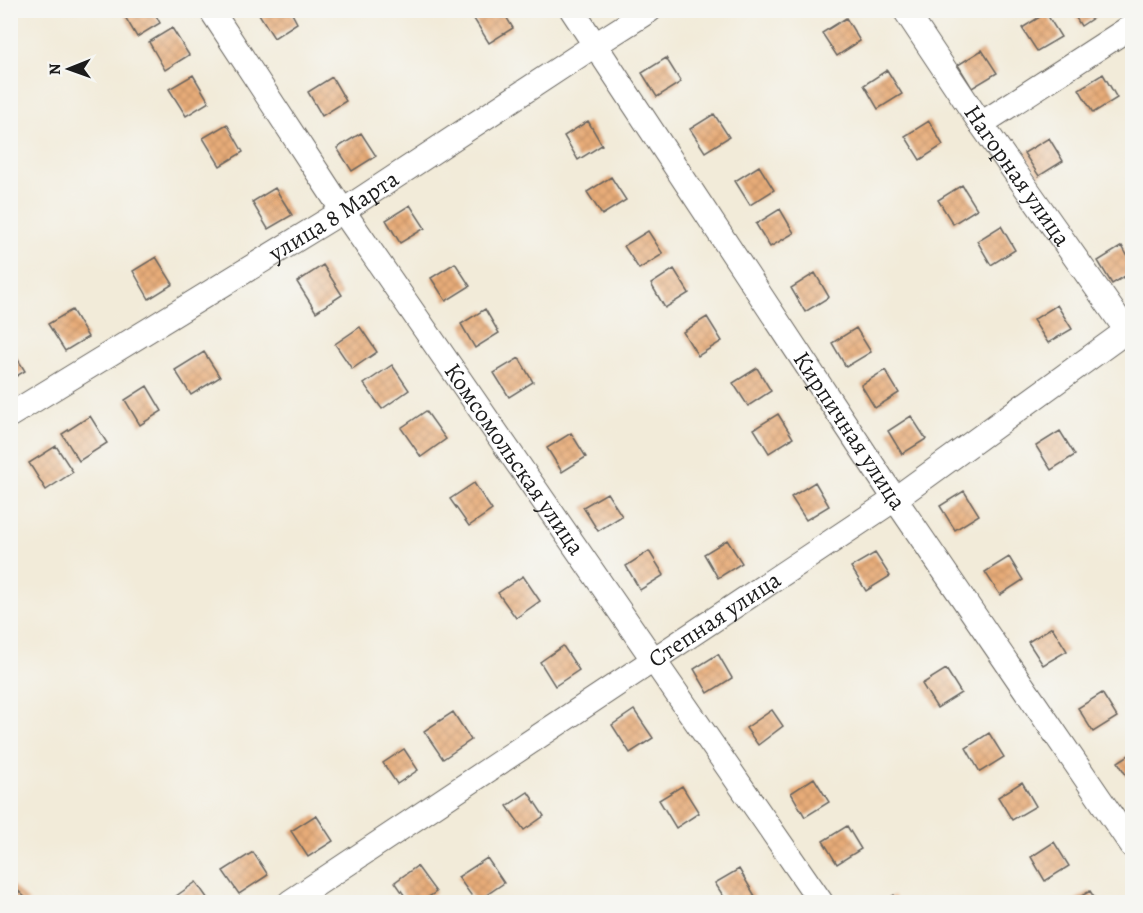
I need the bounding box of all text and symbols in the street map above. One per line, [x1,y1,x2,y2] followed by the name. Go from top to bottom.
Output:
[39,39,99,99] north arrow
[44,63,66,75] text: N
[957,98,1078,253] street label: Нагорная улица
[262,163,405,269] street label: улица 8 Марта
[786,345,914,516] street label: Кирпичная улица
[437,357,592,561] street label: Комсомольская улица
[642,564,787,675] street label: Степная улица

